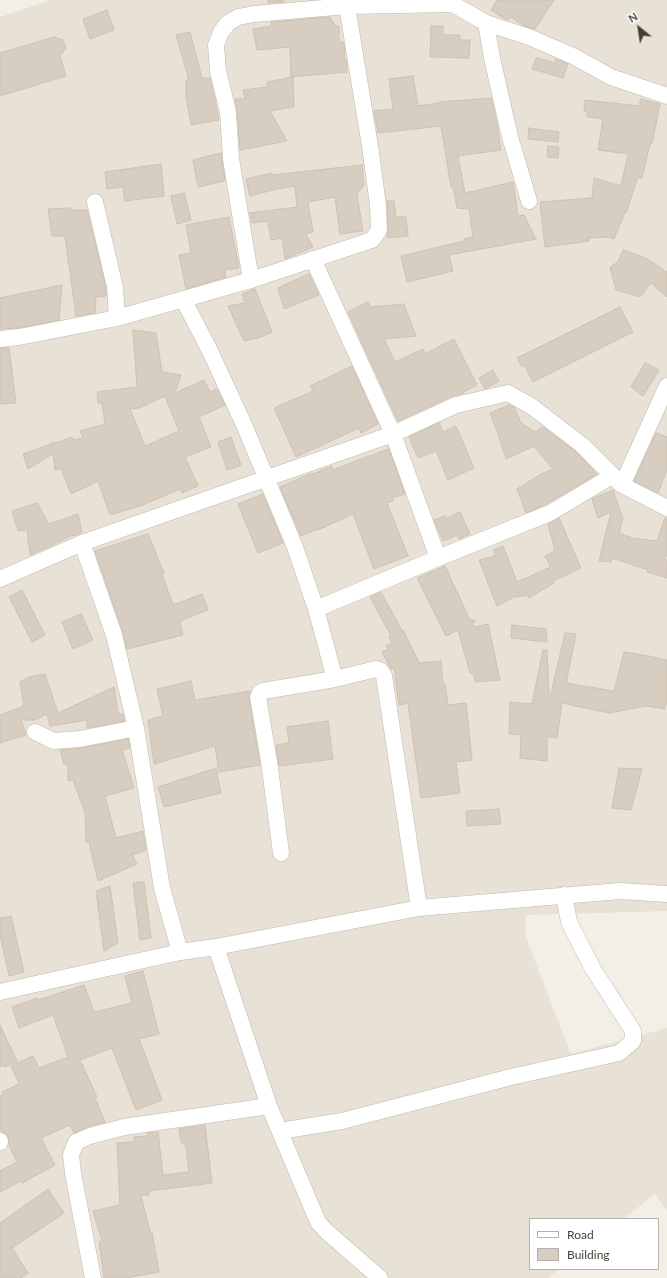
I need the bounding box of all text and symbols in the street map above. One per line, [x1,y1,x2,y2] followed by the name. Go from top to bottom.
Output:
[619,8,659,48] north arrow
[626,9,640,25] text: N
[529,1218,659,1270] legend
[567,1227,594,1242] text: Road
[567,1247,610,1262] text: Building

